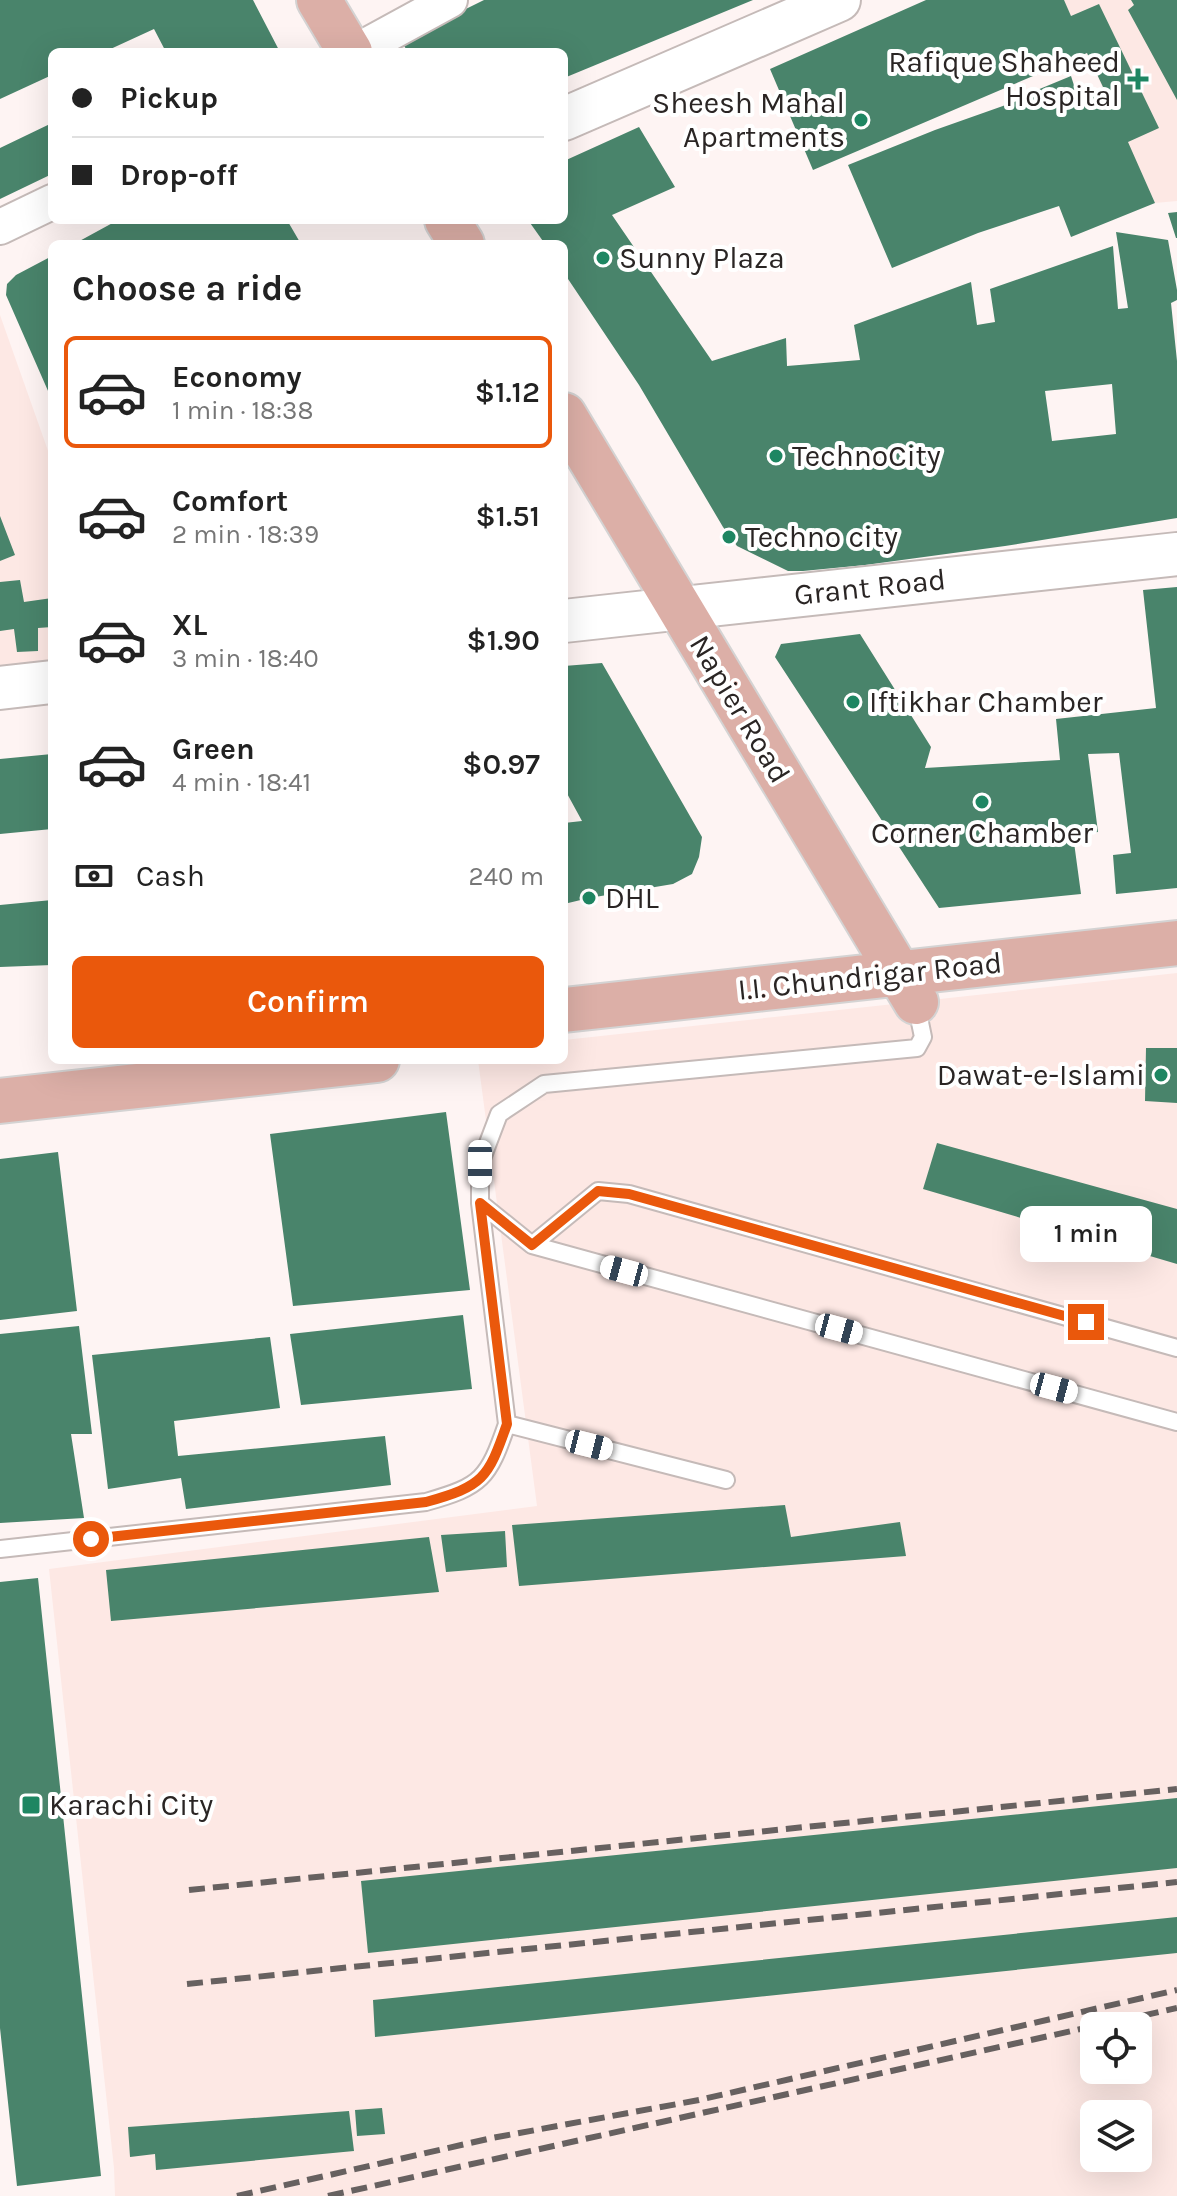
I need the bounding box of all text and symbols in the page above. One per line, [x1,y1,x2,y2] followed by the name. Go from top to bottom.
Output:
[888,44,1120,114] place label: Rafique Shaheed Hospital
[1127,68,1149,90] marker: Rafique Shaheed Hospital
[120,80,218,116] text: Pickup
[652,85,845,155] place label: Sheesh Mahal Apartments
[852,111,870,129] marker: Sheesh Mahal Apartments
[120,157,238,193] text: Drop-off
[619,240,785,276] place label: Sunny Plaza
[594,249,612,267] marker: Sunny Plaza
[72,267,302,309] text: Choose a ride
[76,356,148,428] icon: car
[172,359,302,395] text: Economy
[475,374,540,410] text: $1.12
[172,395,313,426] text: 1 min · 18:38
[792,438,941,474] place label: TechnoCity
[767,447,785,465] marker: TechnoCity
[76,480,148,552] icon: car
[172,483,288,519] text: Comfort
[475,498,540,534] text: $1.51
[172,519,319,550] text: 2 min · 18:39
[745,519,898,555] place label: Techno city
[720,528,738,546] marker: Techno city
[792,561,948,613] street label: Grant Road
[76,604,148,676] icon: car
[172,607,207,643] text: XL
[466,622,540,658] text: $1.90
[682,629,798,789] street label: Napier Road
[172,643,319,674] text: 3 min · 18:40
[869,684,1103,720] place label: Iftikhar Chamber
[844,693,862,711] marker: Iftikhar Chamber
[76,728,148,800] icon: car
[172,731,255,767] text: Green
[462,746,540,782] text: $0.97
[172,767,311,798] text: 4 min · 18:41
[973,793,991,811] marker: Corner Chamber
[871,815,1093,851] place label: Corner Chamber
[72,854,116,898] icon: cash
[136,858,205,894] text: Cash
[468,861,544,892] text: 240 m
[605,880,659,916] place label: DHL
[580,889,598,907] marker: DHL
[736,944,1004,1008] street label: I.I. Chundrigar Road
[72,956,544,1048] button: Confirm
[937,1057,1145,1093] place label: Dawat-e-Islami
[1152,1066,1170,1084] marker: Dawat-e-Islami
[468,1140,492,1188] car
[1020,1206,1152,1262] callout: 1 min
[1054,1218,1118,1249] text: 1 min
[598,1253,650,1289] car
[1068,1304,1104,1340] route end
[813,1311,865,1347] car
[1028,1370,1080,1406] car
[563,1428,615,1462] car
[73,1521,109,1557] route start
[49,1787,213,1823] place label: Karachi City
[20,1794,42,1816] marker: Karachi City
[1080,2012,1152,2172] map controls
[1080,2012,1152,2084] button: locate
[1080,2100,1152,2172] button: layers

